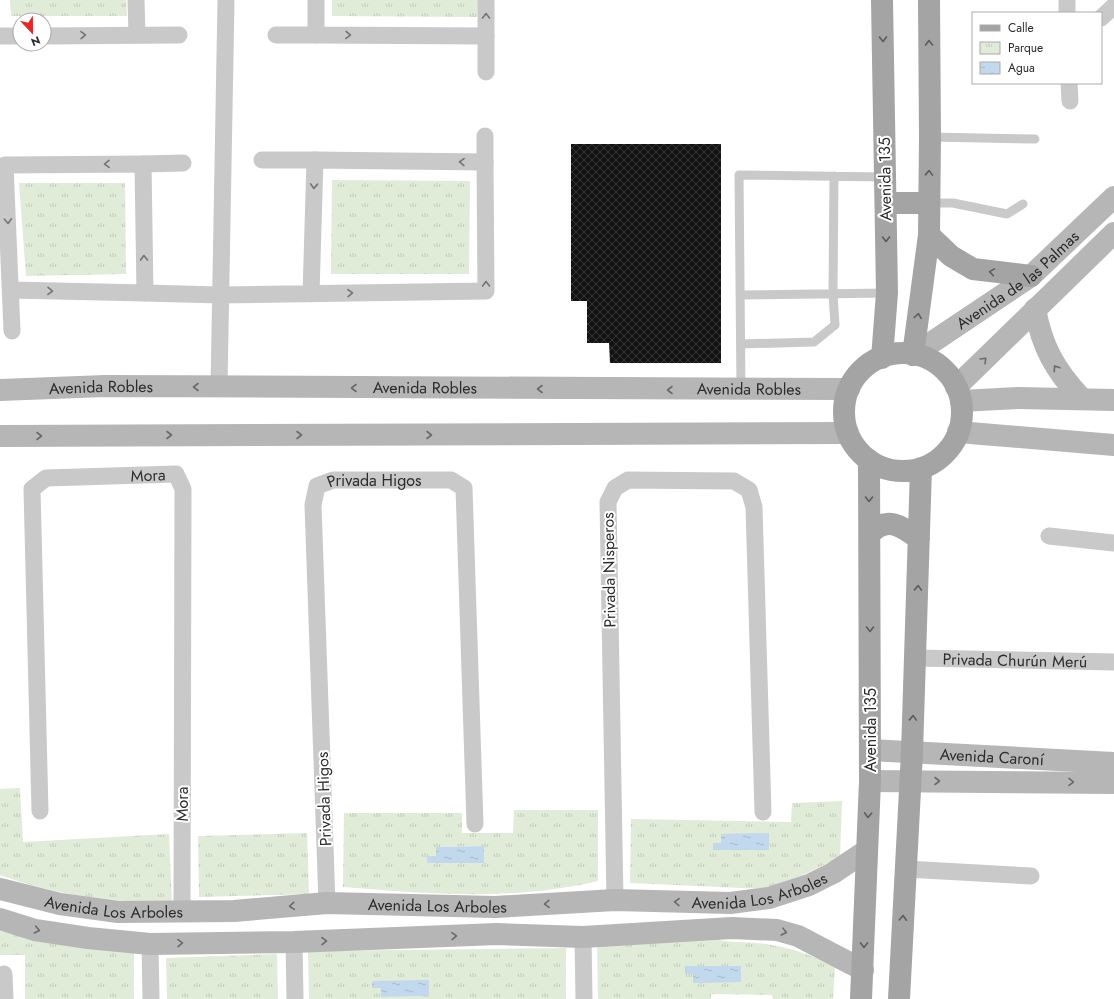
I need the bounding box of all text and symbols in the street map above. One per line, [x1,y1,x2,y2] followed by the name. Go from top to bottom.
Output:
[12,12,52,52] north arrow
[972,12,1102,84] legend
[482,13,490,19] one-way arrow
[1008,19,1034,37] text: Calle
[80,31,86,39] one-way arrow
[345,31,351,39] one-way arrow
[29,32,43,50] text: N
[879,36,887,42] one-way arrow
[1008,39,1043,57] text: Parque
[925,40,933,46] one-way arrow
[1008,59,1035,77] text: Agua
[873,137,897,221] street label: Avenida 135
[459,158,465,166] one-way arrow
[104,160,110,168] one-way arrow
[925,170,933,176] one-way arrow
[310,183,319,189] one-way arrow
[3,218,12,224] one-way arrow
[951,225,1084,335] street label: Avenida de las Palmas
[882,236,890,242] one-way arrow
[140,255,148,261] one-way arrow
[989,268,995,277] one-way arrow
[482,281,490,287] one-way arrow
[47,287,53,295] one-way arrow
[347,289,353,297] one-way arrow
[913,313,922,319] one-way arrow
[979,357,987,365] one-way arrow
[1053,365,1061,372] one-way arrow
[48,374,153,400] street label: Avenida Robles
[373,376,477,399] street label: Avenida Robles
[697,377,801,400] street label: Avenida Robles
[193,383,199,391] one-way arrow
[351,384,357,392] one-way arrow
[537,385,543,393] one-way arrow
[667,386,673,394] one-way arrow
[426,430,432,439] one-way arrow
[166,431,172,439] one-way arrow
[296,431,302,439] one-way arrow
[36,432,42,440] one-way arrow
[130,463,166,487] street label: Mora
[323,468,421,493] street label: Privada Higos
[865,496,873,502] one-way arrow
[596,512,622,628] street label: Privada Nisperos
[913,585,922,591] one-way arrow
[866,626,874,632] one-way arrow
[942,647,1087,673] street label: Privada Churún Merú
[859,688,882,772] street label: Avenida 135
[909,715,918,721] one-way arrow
[939,742,1045,771] street label: Avenida Caroní
[311,751,337,847] street label: Privada Higos
[934,777,940,785] one-way arrow
[1068,778,1074,786] one-way arrow
[171,787,194,821] street label: Mora
[863,812,872,818] one-way arrow
[691,866,831,915] street label: Avenida Los Arboles
[43,889,183,924] street label: Avenida Los Arboles
[368,892,507,919] street label: Avenida Los Arboles
[674,897,680,906] one-way arrow
[544,900,550,909] one-way arrow
[289,902,295,911] one-way arrow
[899,915,908,921] one-way arrow
[34,925,41,934] one-way arrow
[781,928,788,936] one-way arrow
[451,931,457,940] one-way arrow
[321,936,327,945] one-way arrow
[177,939,183,948] one-way arrow
[860,942,868,948] one-way arrow

